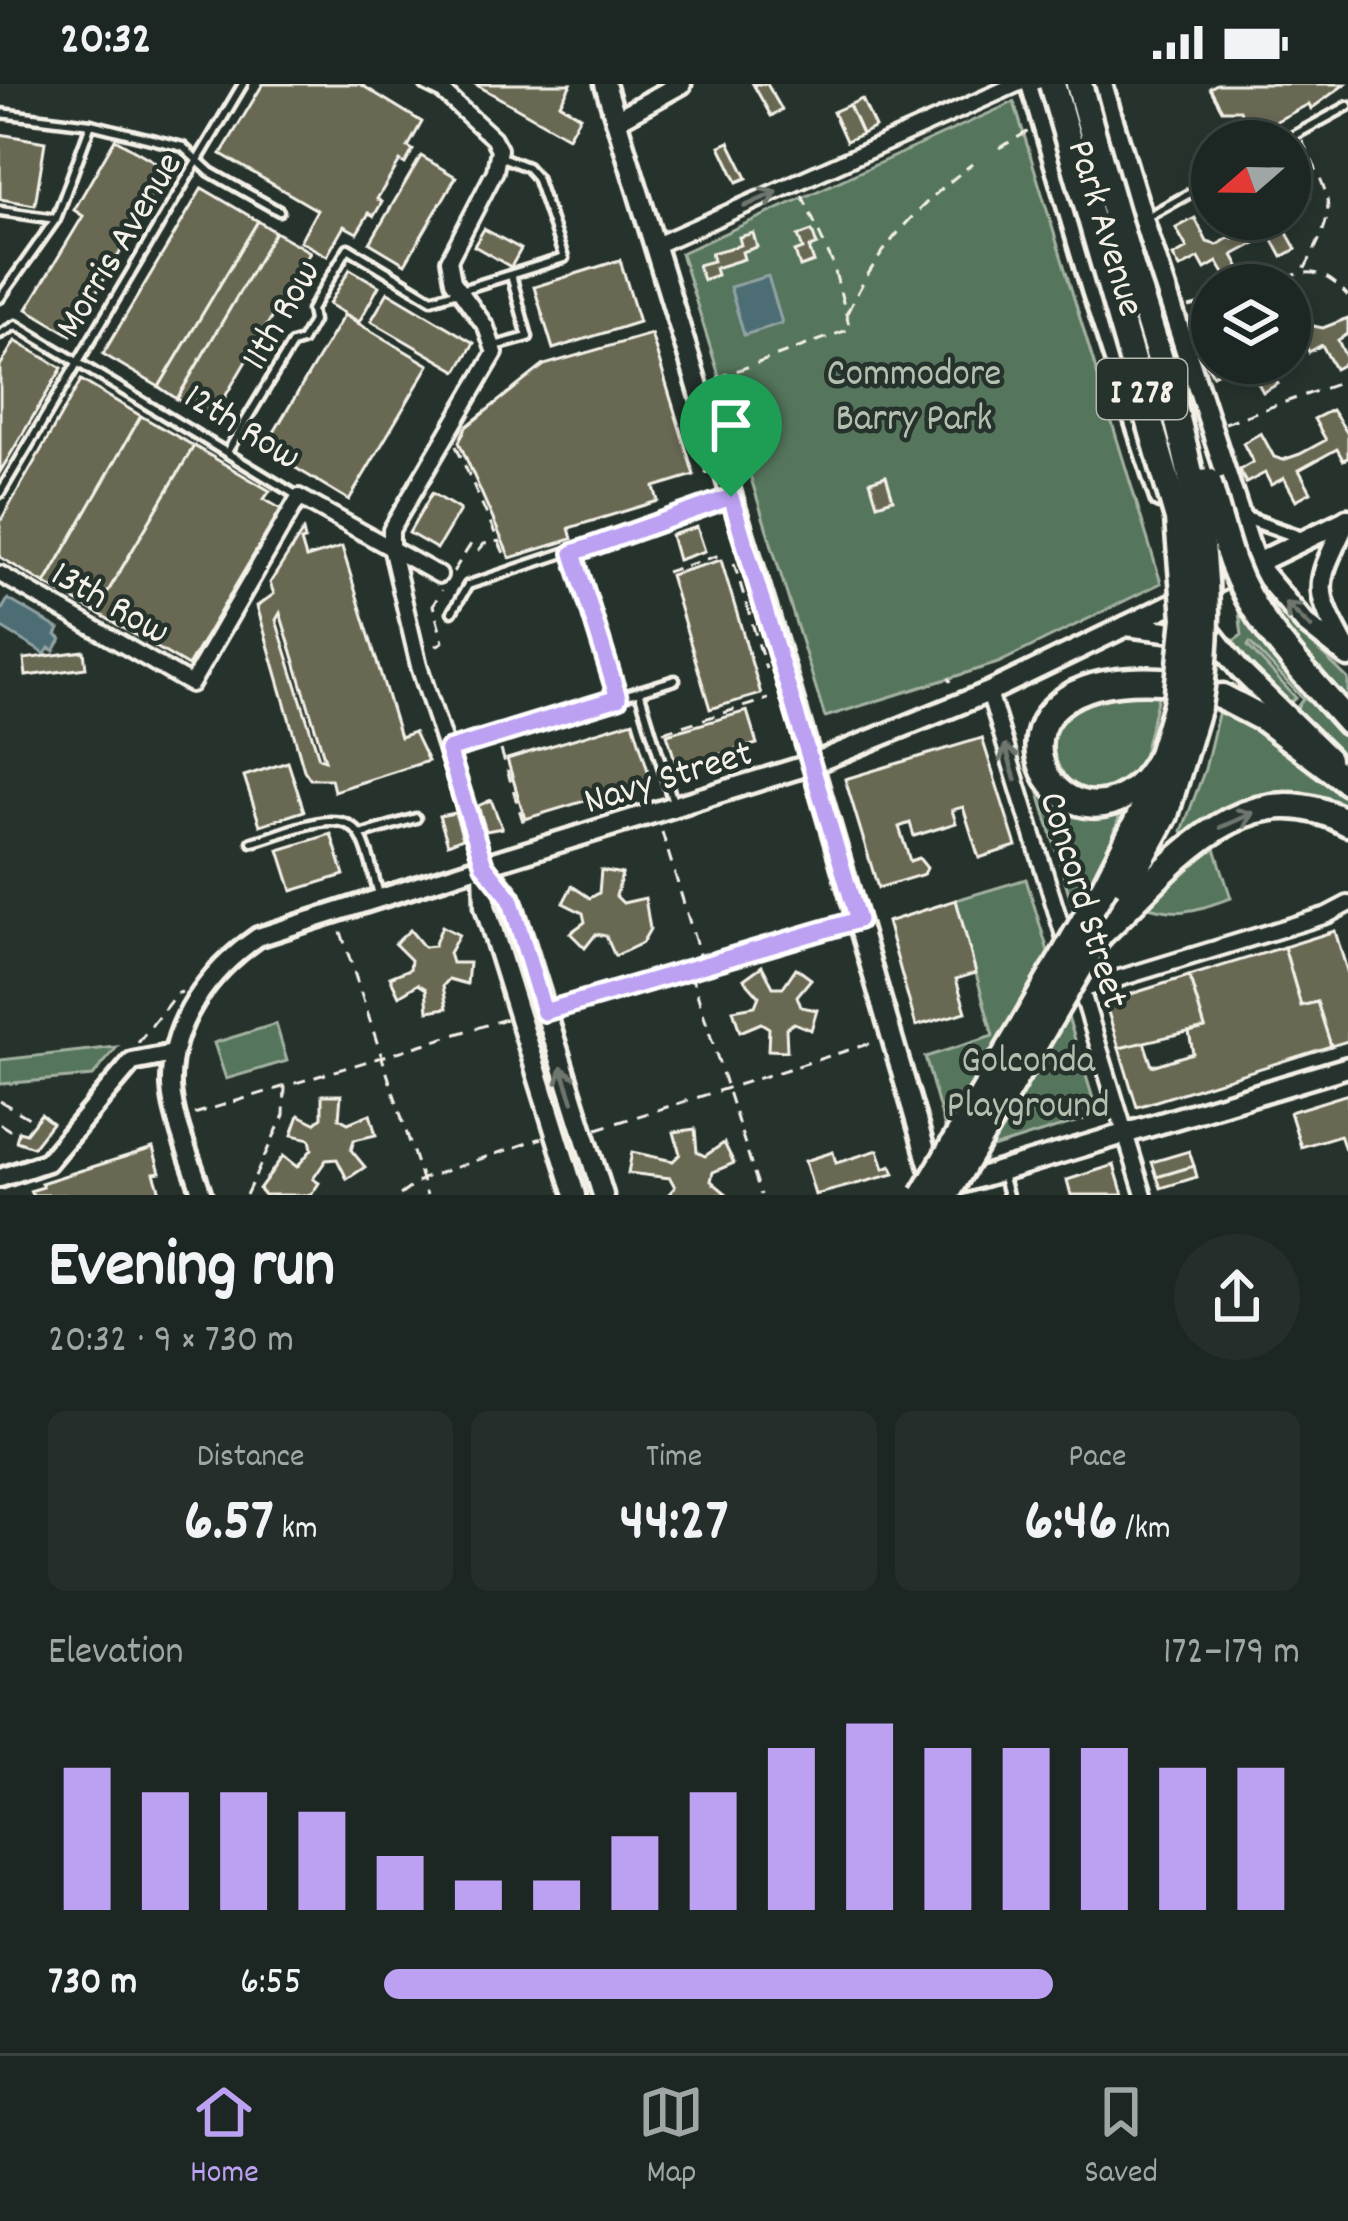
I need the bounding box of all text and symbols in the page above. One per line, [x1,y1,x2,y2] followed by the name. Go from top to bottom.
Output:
[60,10,151,74] text: 20:32
[1191,120,1311,240] north arrow
[1191,120,1311,384] map controls
[1050,134,1156,324] street label: Park Avenue
[44,143,199,350] street label: Morris Avenue
[742,186,778,208] one-way arrow
[230,251,337,382] street label: 11th Row
[1191,264,1311,384] button: layers
[827,349,1001,449] park label: Commodore Barry Park
[1097,359,1187,419] road number: I 278
[172,372,310,487] street label: 12th Row
[680,374,782,497] pin
[698,392,764,458] icon: arrive
[39,550,178,662] street label: 13th Row
[1284,602,1313,630] one-way arrow
[578,729,760,832] street label: Navy Street
[998,744,1020,782] one-way arrow
[1022,786,1140,1016] street label: Concord Street
[1218,807,1254,829] one-way arrow
[946,1036,1110,1136] park label: Golconda Playground
[555,1066,577,1104] one-way arrow
[48,1223,335,1317] text: Evening run
[1174,1234,1300,1360] button: share
[48,1315,294,1370] text: 20:32 · 9 × 730 m
[197,1435,304,1482] text: Distance
[646,1435,702,1482] text: Time
[1068,1435,1126,1482] text: Pace
[184,1482,274,1568] text: 6.57
[620,1482,728,1568] text: 44:27
[1024,1482,1118,1568] text: 6:46
[274,1507,318,1554] text: km
[1118,1507,1171,1554] text: /km
[48,1627,184,1682] text: Elevation
[1163,1627,1300,1682] text: 172–179 m
[48,1957,137,2012] text: 730 m
[240,1957,302,2012] text: 6:55
[190,2079,259,2198] tab: Home
[638,2079,704,2198] tab: Map
[1084,2079,1158,2198] tab: Saved

